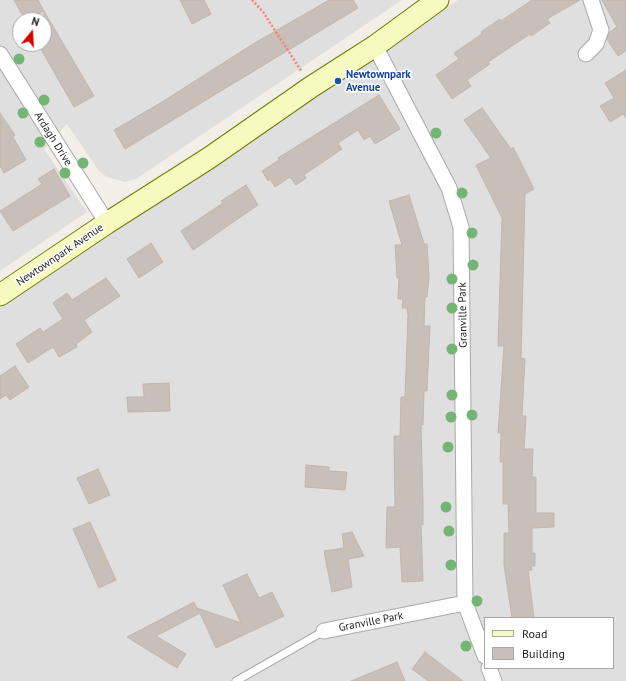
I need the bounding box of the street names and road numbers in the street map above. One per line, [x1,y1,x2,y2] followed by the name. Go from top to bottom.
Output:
[31,110,75,168] street label: Ardagh Drive
[14,221,106,289] street label: Newtownpark Avenue
[456,282,470,348] street label: Granville Park
[338,609,404,635] street label: Granville Park

